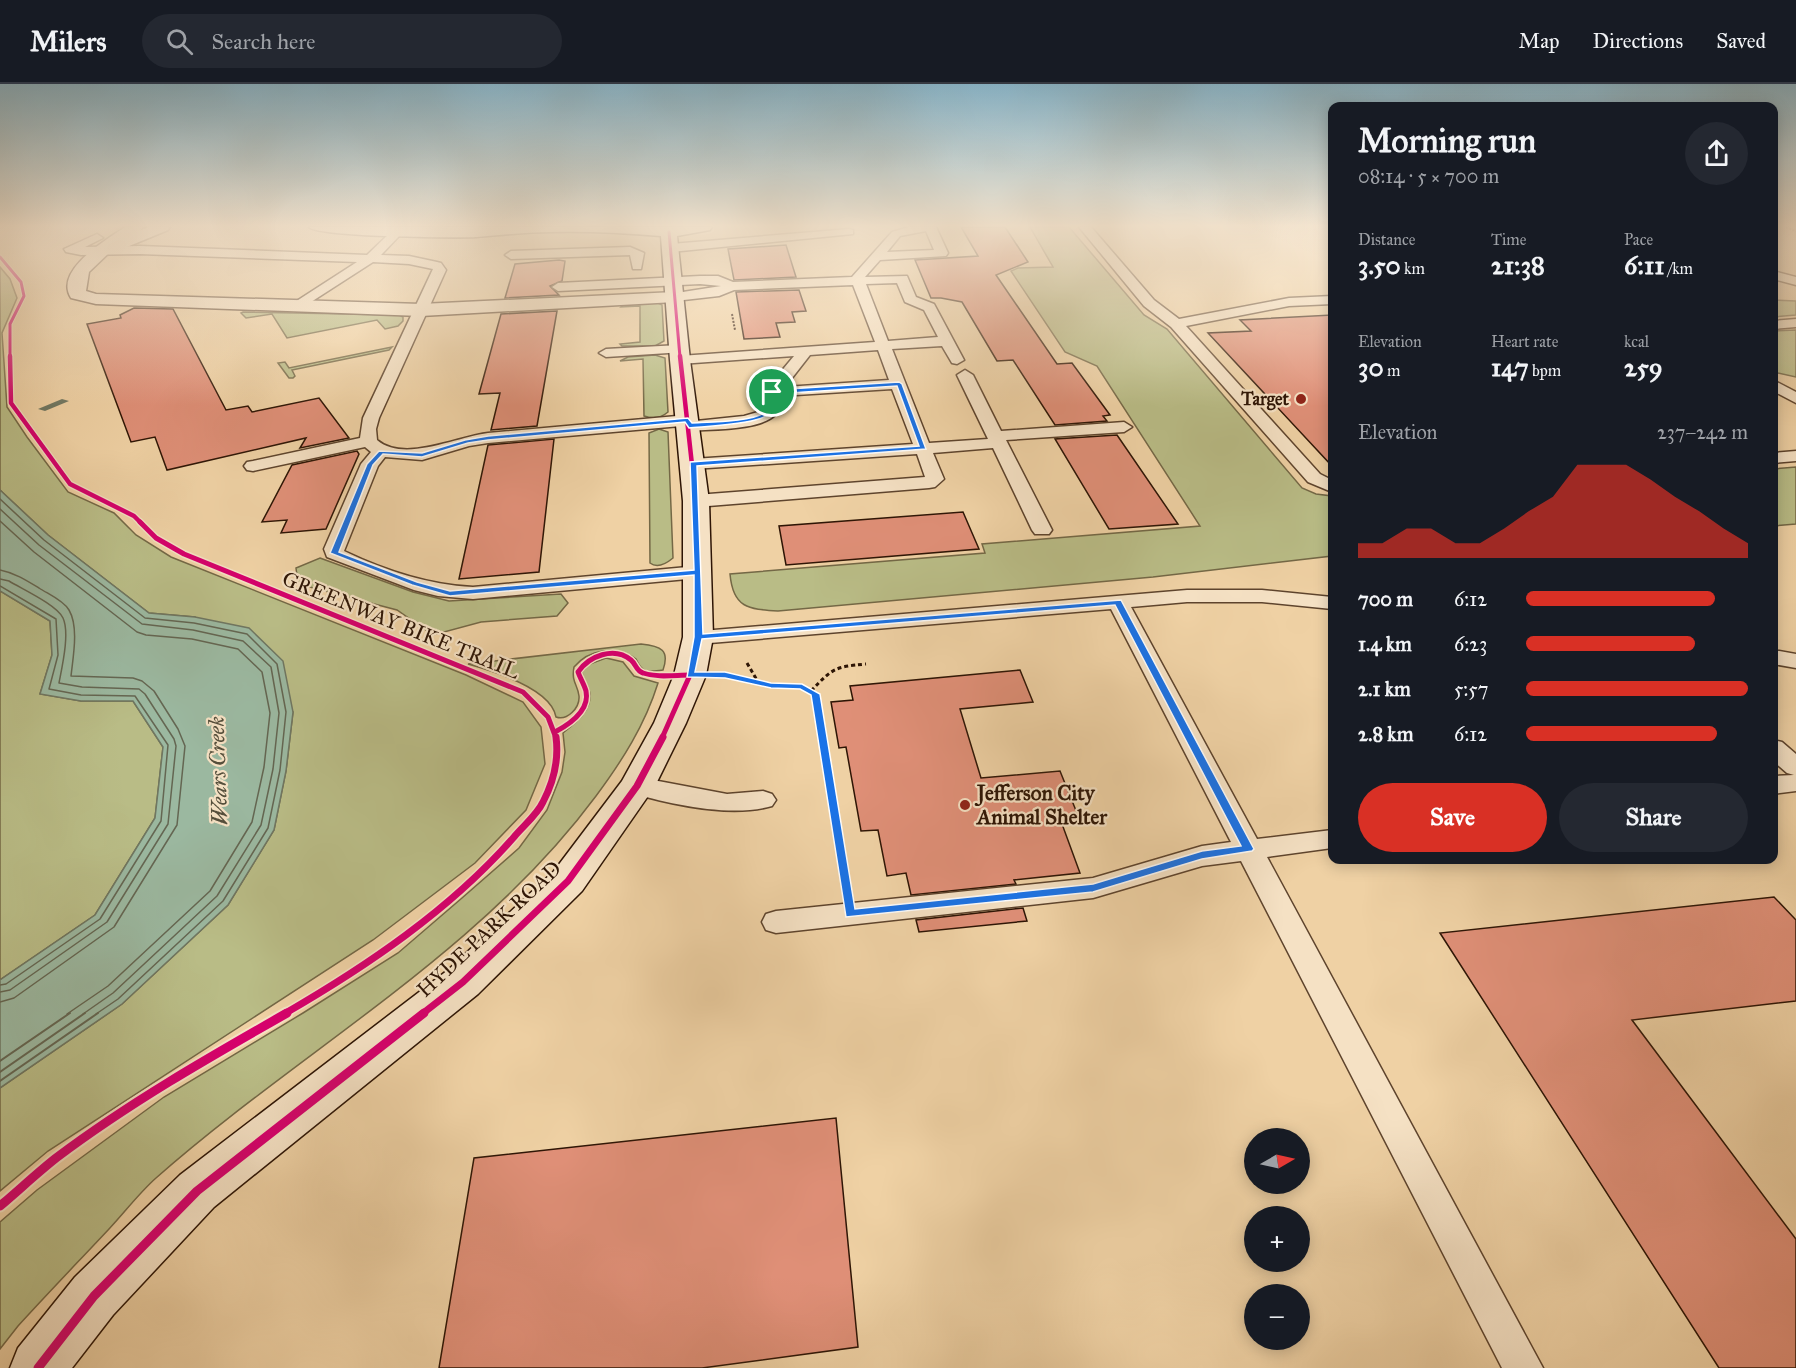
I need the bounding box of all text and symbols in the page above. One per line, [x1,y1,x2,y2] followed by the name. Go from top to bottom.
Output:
[142,14,562,68] search box
[30,24,106,59] text: Milers
[163,25,196,58] icon: search
[211,28,316,55] text: Search here
[1519,28,1560,54] text: Map
[1593,28,1683,54] text: Directions
[1716,28,1766,54] text: Saved
[1358,121,1536,161] text: Morning run
[1685,122,1748,185] button: share
[1358,164,1499,188] text: 08:14 · 5 × 700 m
[1358,230,1415,249] text: Distance
[1491,230,1526,249] text: Time
[1624,230,1653,249] text: Pace
[1358,249,1401,281] text: 3.50
[1491,249,1545,281] text: 21:38
[1624,249,1664,281] text: 6:11
[1401,259,1425,278] text: km
[1664,259,1693,278] text: /km
[1358,332,1422,351] text: Elevation
[1491,332,1558,351] text: Heart rate
[1624,332,1649,351] text: kcal
[1358,351,1384,383] text: 30
[1491,351,1529,383] text: 147
[1624,351,1663,383] text: 259
[1384,361,1400,380] text: m
[1529,361,1561,380] text: bpm
[746,366,797,417] pin
[755,375,788,408] icon: arrive
[1240,388,1290,411] place label: Target
[1294,392,1308,406] marker: Target
[1358,420,1437,444] text: Elevation
[1657,420,1748,444] text: 237–242 m
[279,565,524,685] street label: GREENWAY BIKE TRAIL
[1358,587,1413,611] text: 700 m
[1454,587,1487,611] text: 6:12
[1358,632,1412,656] text: 1.4 km
[1454,632,1487,656] text: 6:23
[1358,677,1411,701] text: 2.1 km
[1454,677,1488,701] text: 5:57
[203,716,233,826] water label: Wears Creek
[1358,722,1413,746] text: 2.8 km
[1454,722,1487,746] text: 6:12
[974,780,1108,830] place label: Jefferson City Animal Shelter
[1358,783,1547,852] button: Save
[1559,783,1748,852] button: Share
[958,798,972,812] marker: Jefferson City Animal Shelter
[411,855,567,1003] street label: HYDE PARK ROAD
[1244,1128,1310,1194] north arrow
[1244,1128,1310,1350] map controls
[1244,1206,1310,1272] button: +
[1244,1284,1310,1350] button: −

